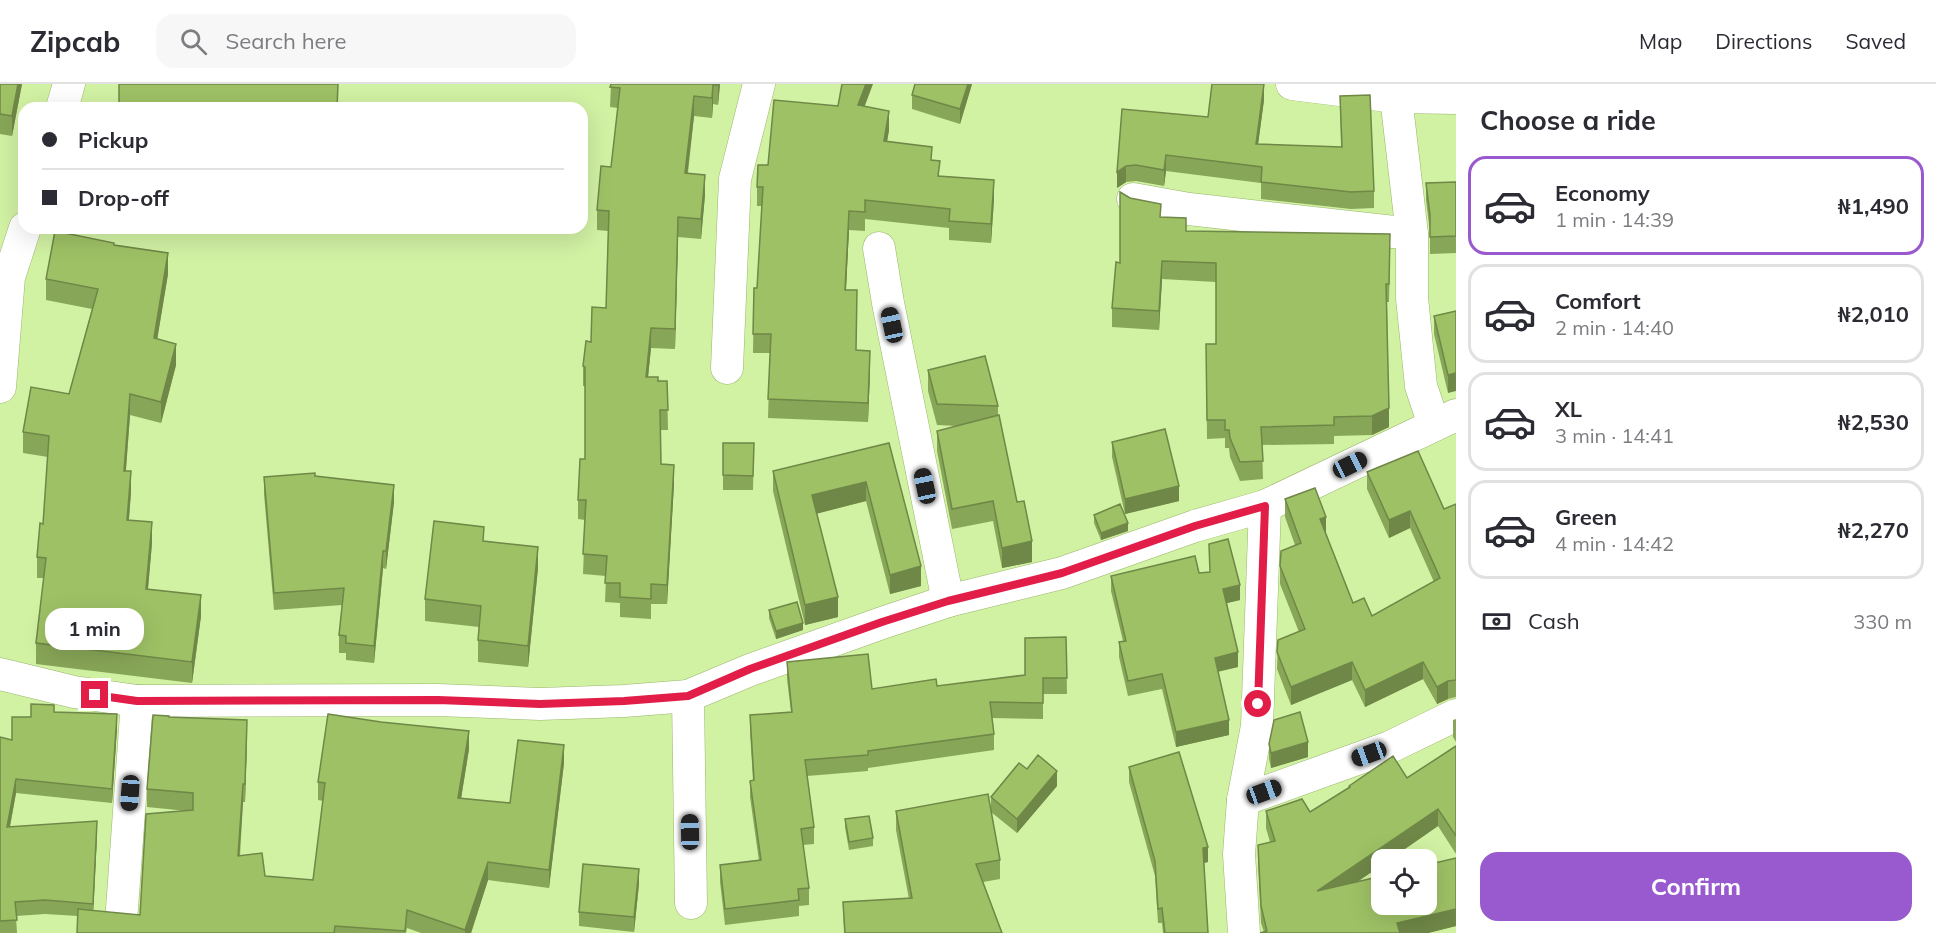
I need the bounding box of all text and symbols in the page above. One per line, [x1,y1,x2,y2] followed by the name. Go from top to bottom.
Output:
[156,14,576,68] search box
[30,24,120,59] text: Zipcab
[177,25,210,58] icon: search
[225,27,346,55] text: Search here
[1639,28,1682,54] text: Map
[1715,28,1812,54] text: Directions
[1845,28,1906,54] text: Saved
[1480,103,1656,137] text: Choose a ride
[78,126,148,154] text: Pickup
[1483,179,1537,233] icon: car
[1555,179,1650,207] text: Economy
[78,184,169,212] text: Drop-off
[1838,192,1909,220] text: ₦1,490
[1555,207,1674,232] text: 1 min · 14:39
[1483,287,1537,341] icon: car
[1555,287,1641,315] text: Comfort
[1838,300,1909,328] text: ₦2,010
[879,306,905,344] car
[1555,315,1674,340] text: 2 min · 14:40
[1483,395,1537,449] icon: car
[1555,395,1582,423] text: XL
[1838,408,1909,436] text: ₦2,530
[1555,423,1674,448] text: 3 min · 14:41
[1330,449,1370,481] car
[912,467,938,505] car
[1483,503,1537,557] icon: car
[1555,503,1617,531] text: Green
[1838,516,1909,544] text: ₦2,270
[1555,531,1674,556] text: 4 min · 14:42
[1480,605,1513,638] icon: cash
[1528,607,1580,635] text: Cash
[46,608,144,650] callout: 1 min
[1853,609,1912,634] text: 330 m
[68,616,121,641] text: 1 min
[81,681,108,708] route end
[1244,690,1271,717] route start
[1349,739,1389,769] car
[120,774,140,812] car
[1244,777,1284,807] car
[681,814,699,850] car
[1371,849,1437,915] map controls
[1371,849,1437,915] button: locate
[1480,852,1912,921] button: Confirm

